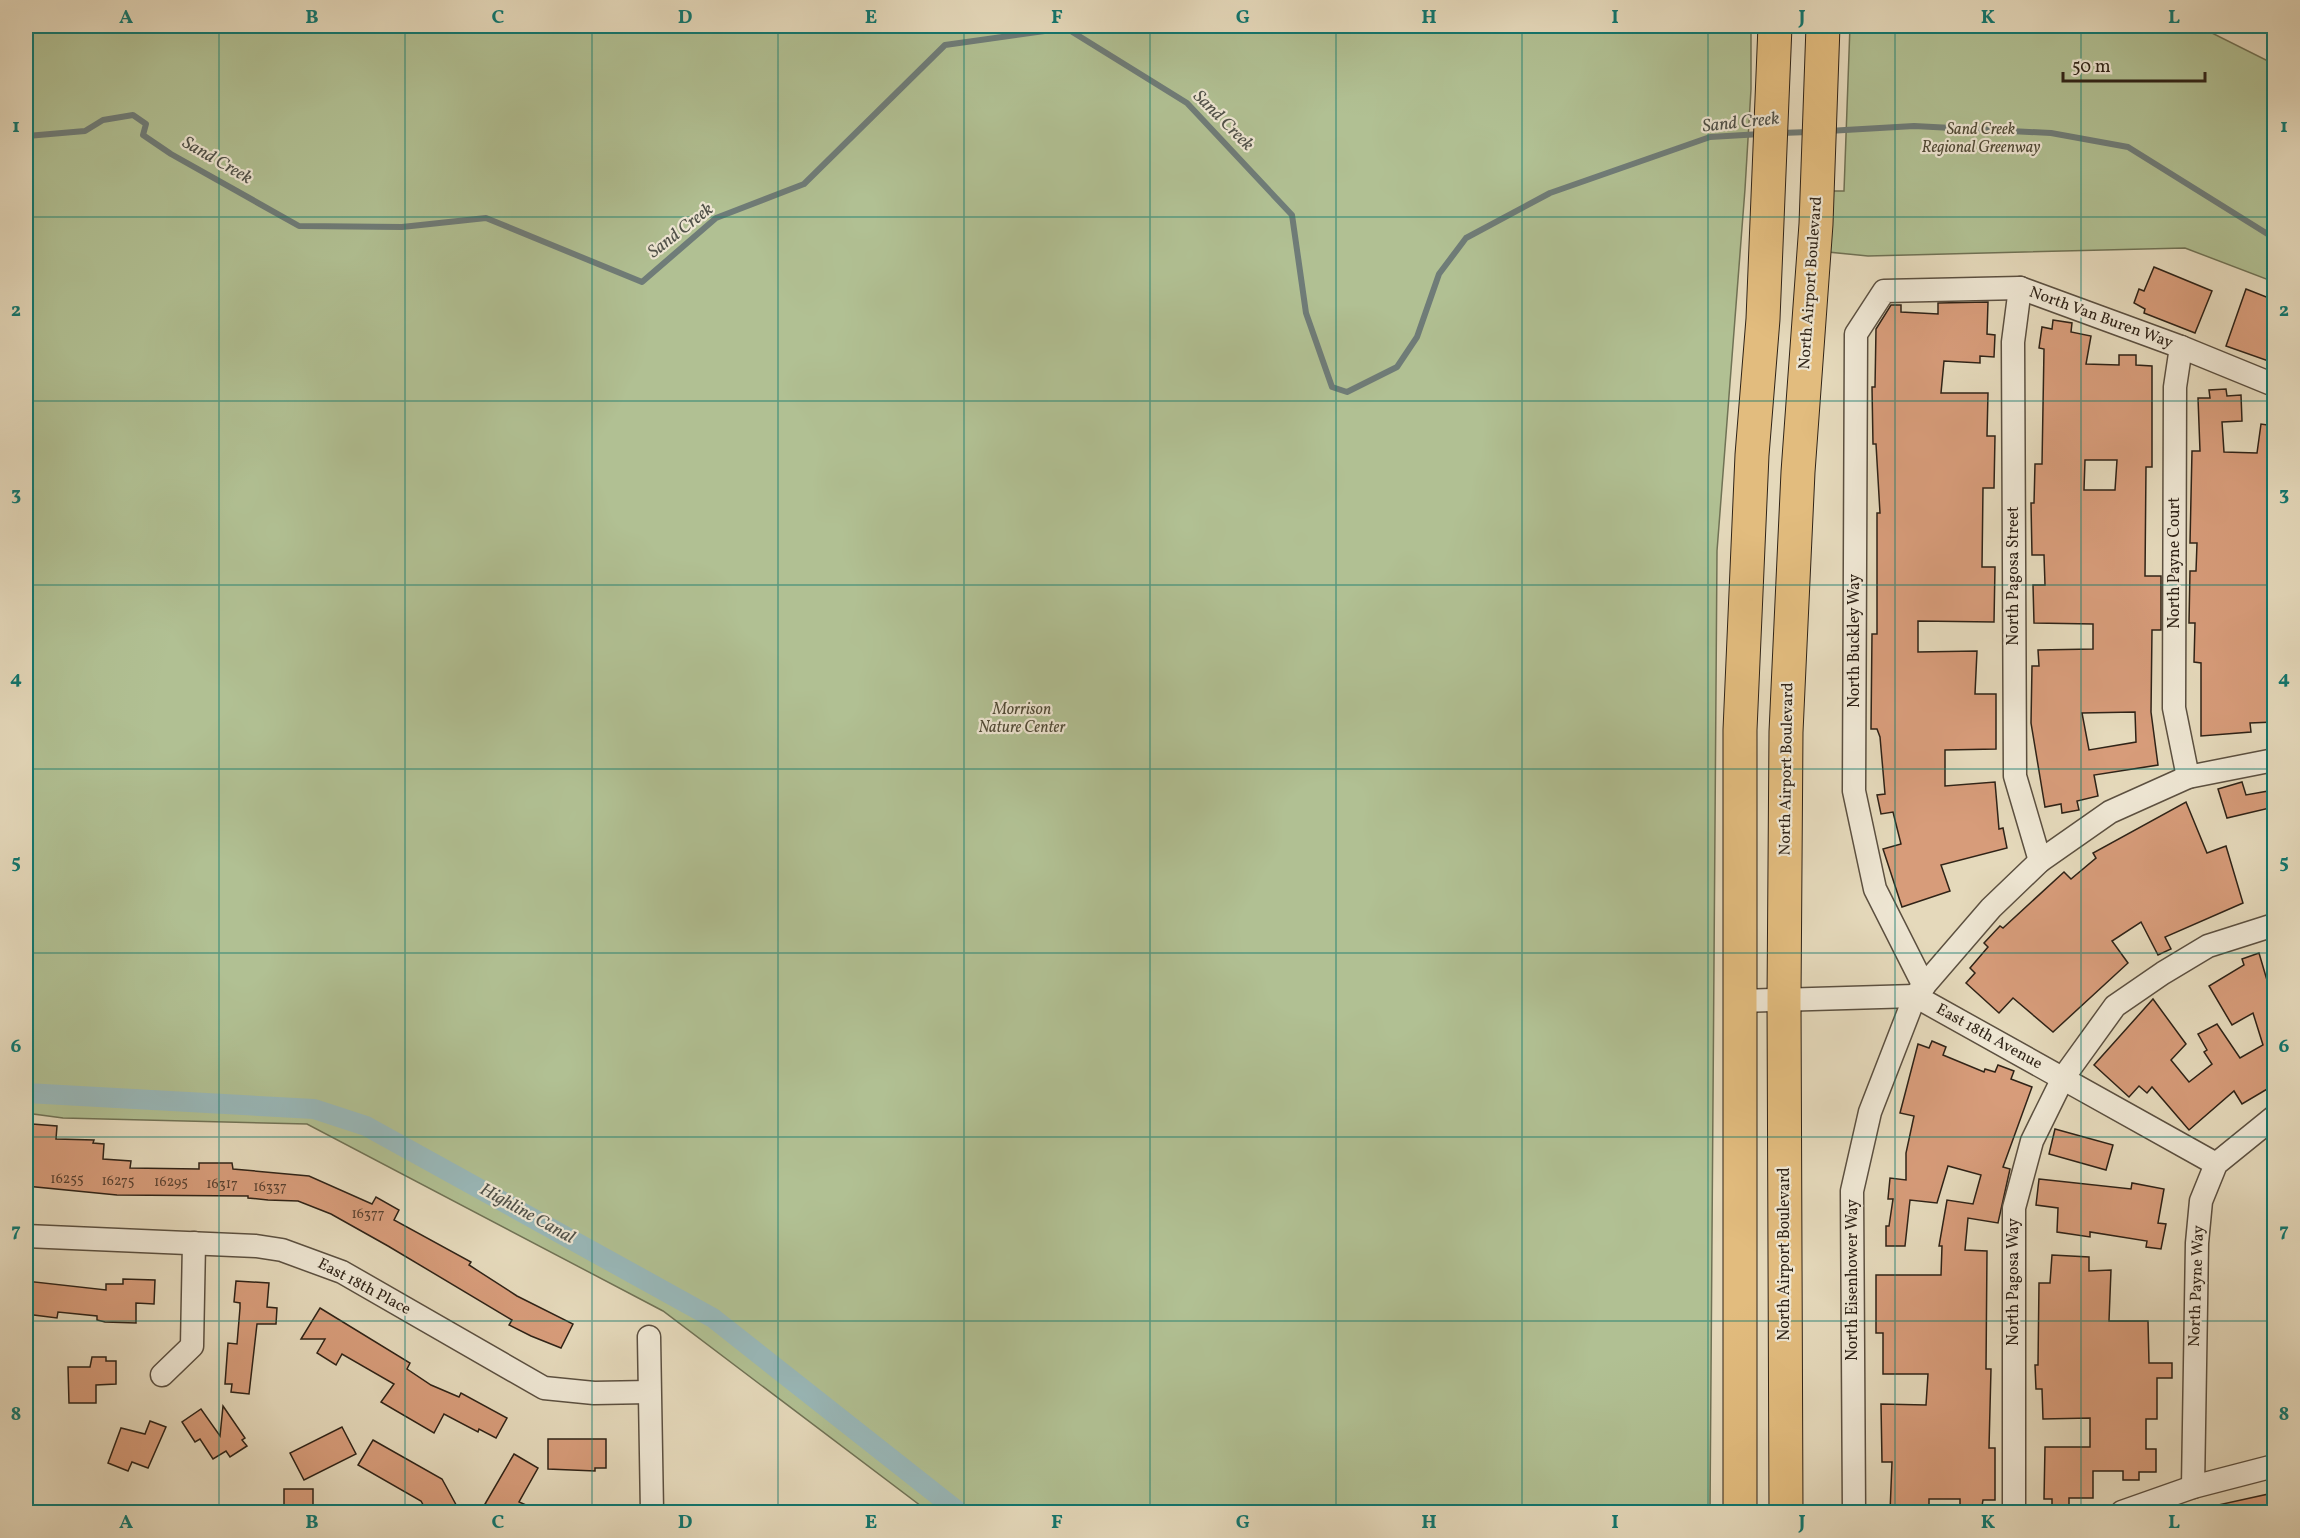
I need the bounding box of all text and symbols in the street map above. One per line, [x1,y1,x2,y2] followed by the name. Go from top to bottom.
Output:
[119,4,133,32] text: A
[305,4,319,32] text: B
[492,4,505,32] text: C
[678,4,692,32] text: D
[865,4,877,32] text: E
[1051,4,1063,32] text: F
[1236,4,1250,32] text: G
[1421,4,1437,32] text: H
[1611,4,1619,32] text: I
[1797,4,1806,32] text: J
[1981,4,1996,32] text: K
[2168,4,2180,32] text: L
[2063,45,2206,83] scale bar
[2072,55,2111,80] text: 50 m
[1187,85,1259,157] water label: Sand Creek
[1701,107,1781,139] water label: Sand Creek
[12,113,20,141] text: 1
[2280,113,2288,141] text: 1
[1922,119,2040,159] park label: Sand Creek Regional Greenway
[177,131,257,191] water label: Sand Creek
[1794,196,1828,370] street label: North Airport Boulevard
[643,197,719,265] water label: Sand Creek
[2026,282,2176,354] street label: North Van Buren Way
[11,297,21,325] text: 2
[2279,297,2289,325] text: 2
[11,481,21,509] text: 3
[2279,481,2289,509] text: 3
[2164,497,2186,629] street label: North Payne Court
[2003,506,2025,646] street label: North Pagosa Street
[1844,574,1866,708] street label: North Buckley Way
[10,665,22,693] text: 4
[2278,665,2290,693] text: 4
[1774,682,1800,856] street label: North Airport Boulevard
[979,699,1066,739] park label: Morrison Nature Center
[11,849,21,877] text: 5
[2279,849,2289,877] text: 5
[1932,999,2046,1075] street label: East 18th Avenue
[11,1033,22,1061] text: 6
[2279,1033,2290,1061] text: 6
[1774,1167,1796,1341] street label: North Airport Boulevard
[50,1170,84,1189] house number: 16255
[101,1172,135,1191] house number: 16275
[154,1173,188,1192] house number: 16295
[206,1175,238,1194] house number: 16317
[253,1178,287,1197] house number: 16337
[475,1178,580,1251] water label: Highline Canal
[1842,1199,1864,1361] street label: North Eisenhower Way
[351,1205,385,1224] house number: 16377
[11,1217,21,1245] text: 7
[2279,1217,2289,1245] text: 7
[2003,1218,2025,1346] street label: North Pagosa Way
[2184,1224,2210,1347] street label: North Payne Way
[313,1253,415,1321] street label: East 18th Place
[11,1401,21,1429] text: 8
[2279,1401,2289,1429] text: 8
[119,1509,133,1537] text: A
[305,1509,319,1537] text: B
[492,1509,505,1537] text: C
[678,1509,692,1537] text: D
[865,1509,877,1537] text: E
[1051,1509,1063,1537] text: F
[1236,1509,1250,1537] text: G
[1421,1509,1437,1537] text: H
[1611,1509,1619,1537] text: I
[1797,1509,1806,1537] text: J
[1981,1509,1996,1537] text: K
[2168,1509,2180,1537] text: L

